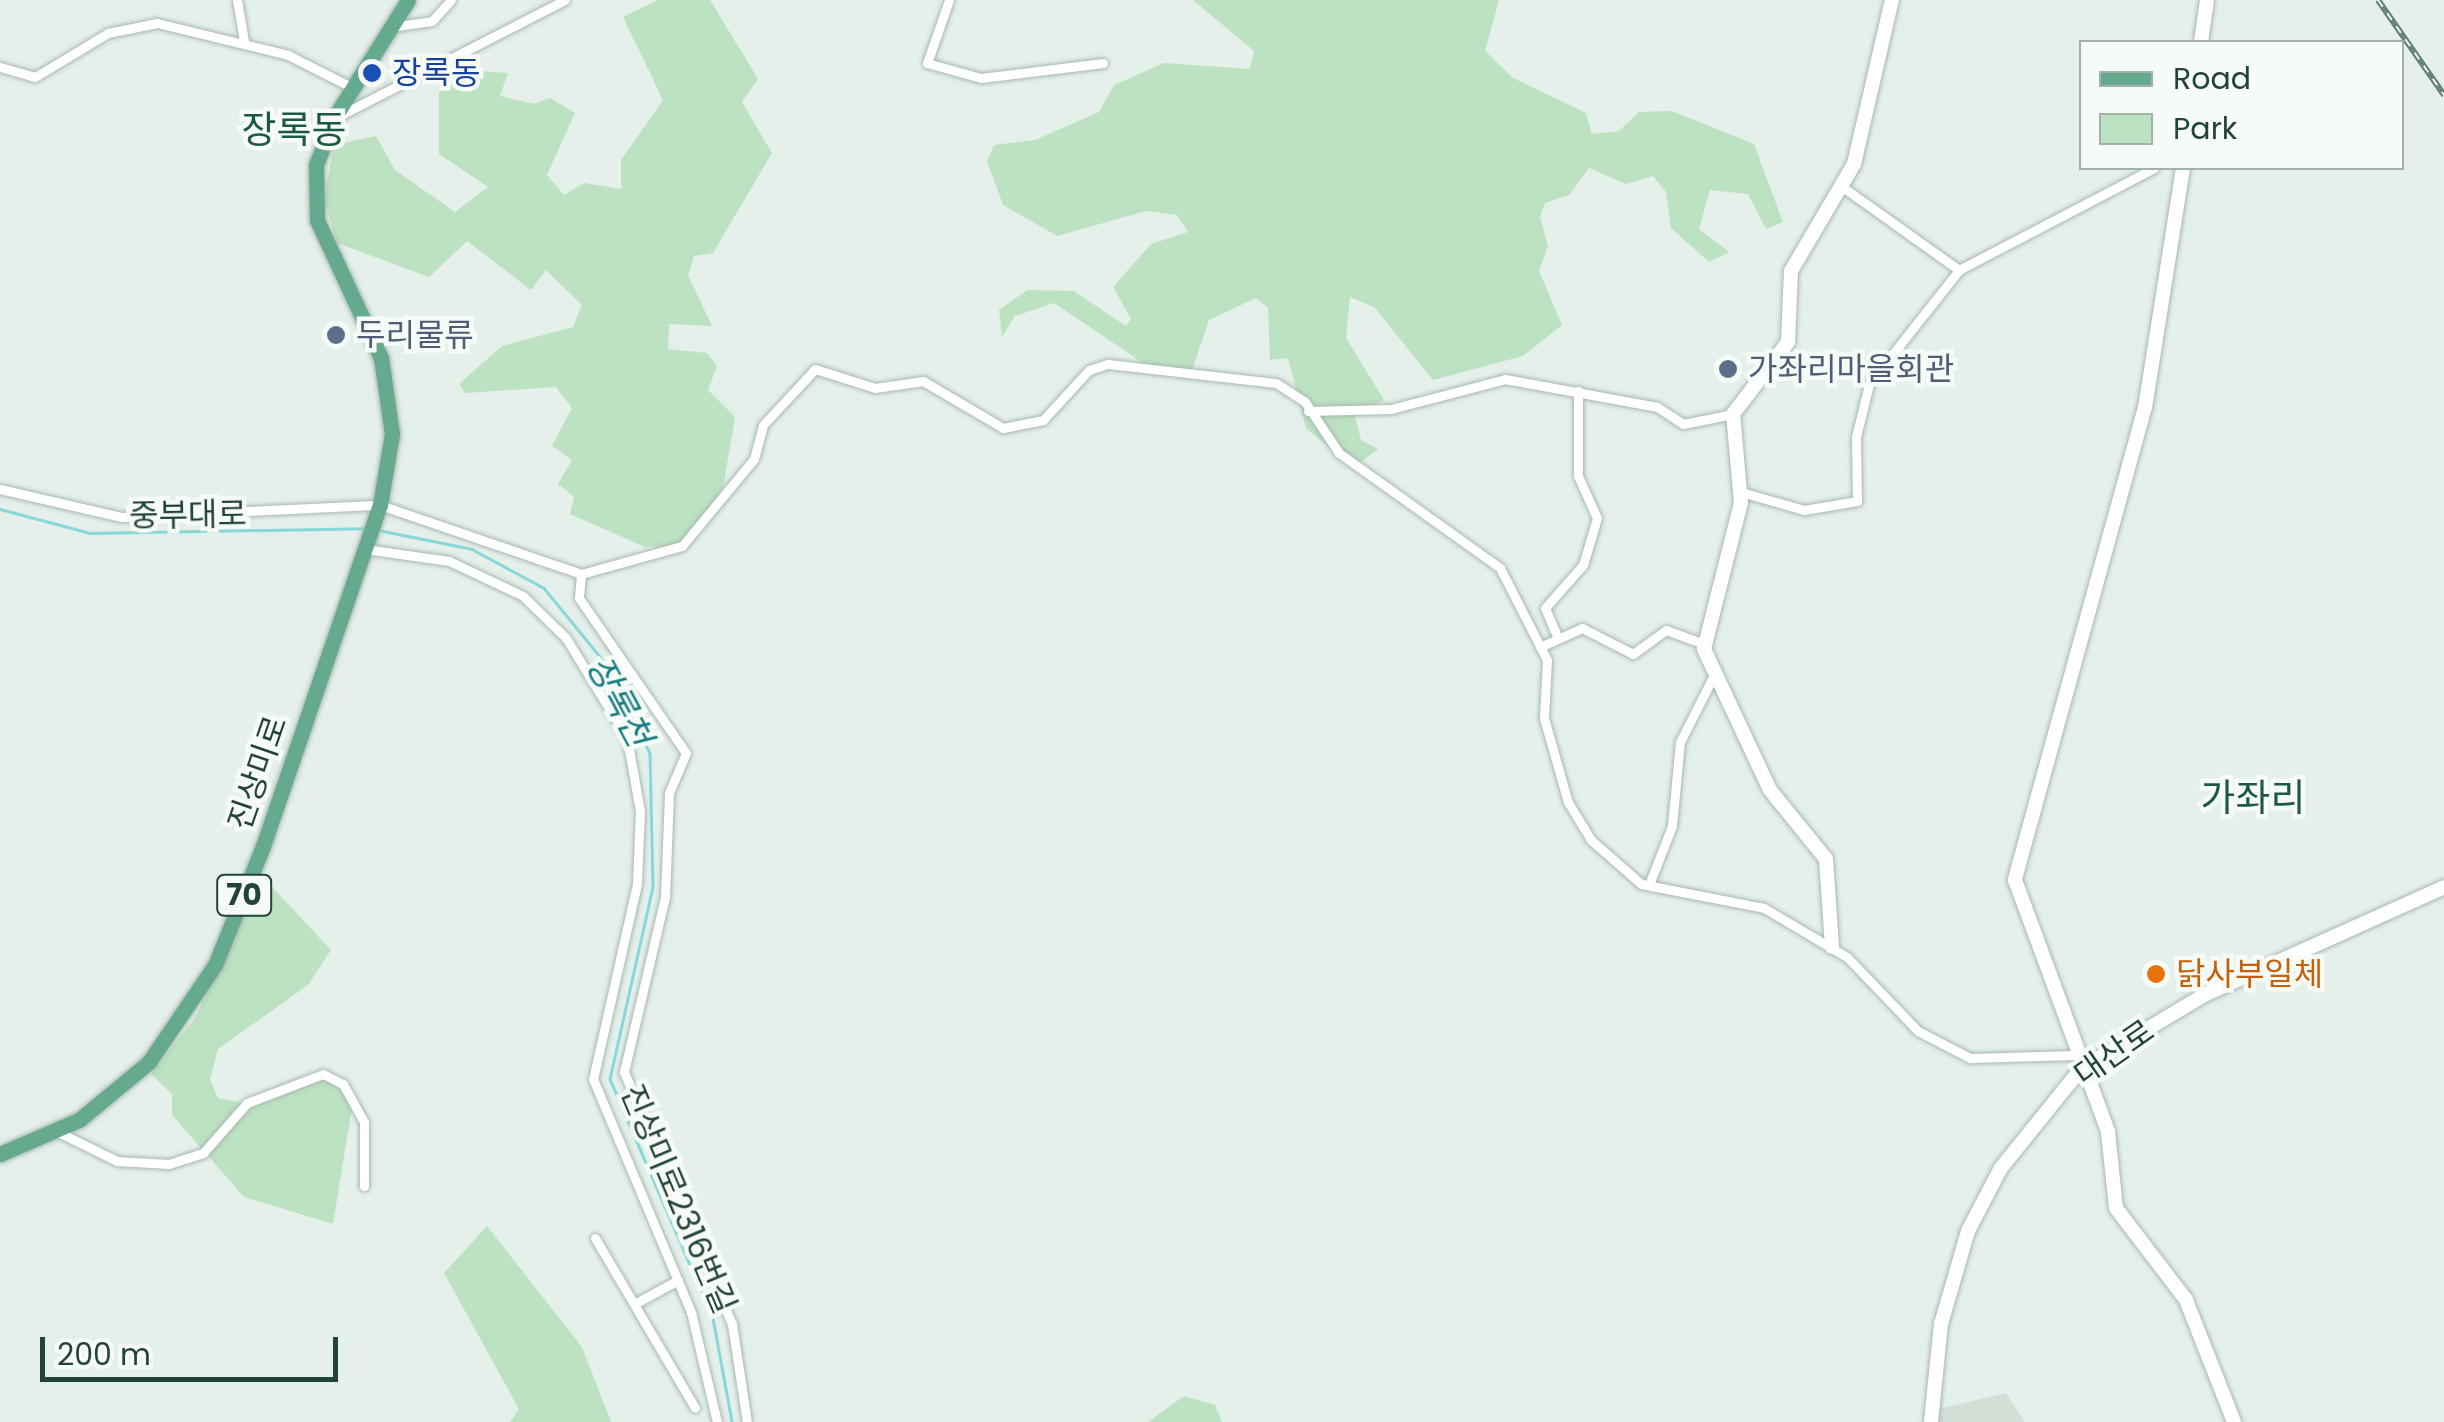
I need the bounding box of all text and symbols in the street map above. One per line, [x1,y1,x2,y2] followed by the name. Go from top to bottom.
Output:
[2079,40,2404,170] legend
[392,54,480,92] place label: 장록동
[2173,57,2251,100] text: Road
[361,62,383,84] marker: 장록동
[242,107,346,153] district label: 장록동
[2173,107,2237,150] text: Park
[356,316,474,354] place label: 두리물류
[325,324,347,346] marker: 두리물류
[1748,350,1954,388] place label: 가좌리마을회관
[1717,358,1739,380] marker: 가좌리마을회관
[129,495,247,535] street label: 중부대로
[578,648,660,754] water label: 장록천
[221,711,295,835] street label: 진상미로
[2201,775,2305,821] district label: 가좌리
[214,870,274,920] road number: 70
[2176,955,2323,993] place label: 닭사부일체
[2145,963,2167,985] marker: 닭사부일체
[2067,1012,2161,1094] street label: 대산로
[613,1079,743,1319] street label: 진상미로2316번길
[45,1317,342,1379] scale bar
[57,1333,151,1376] text: 200 m

